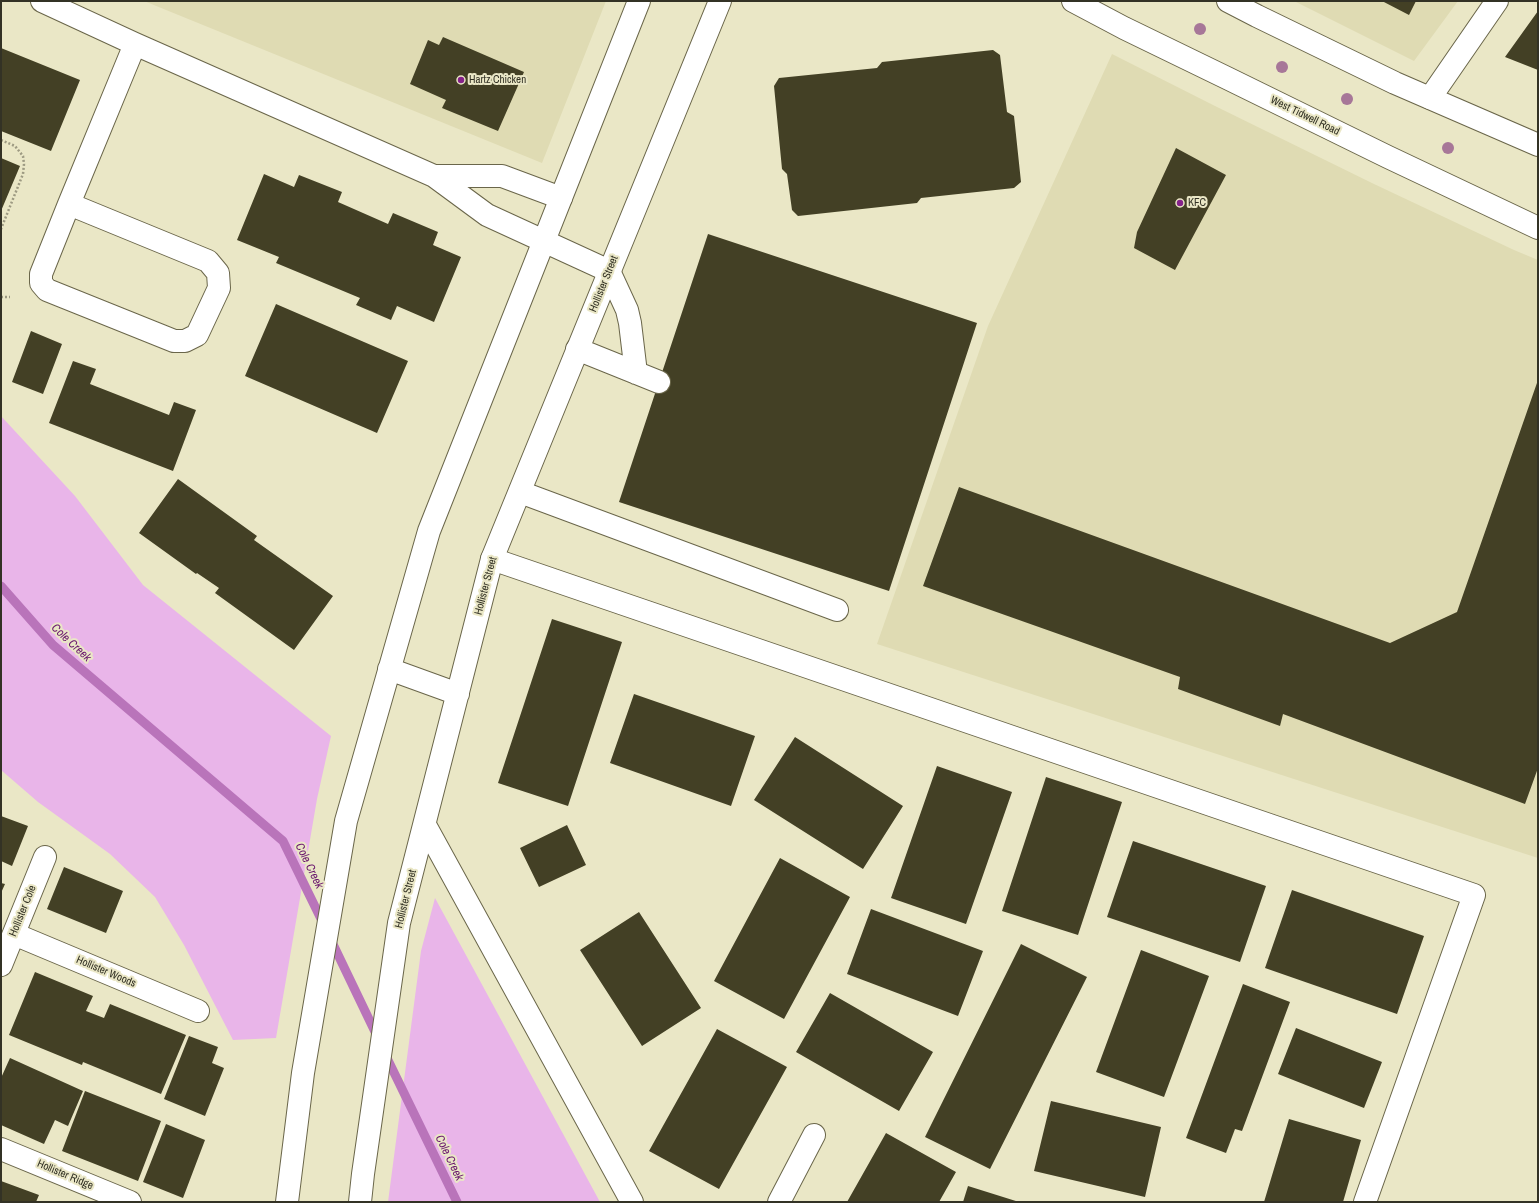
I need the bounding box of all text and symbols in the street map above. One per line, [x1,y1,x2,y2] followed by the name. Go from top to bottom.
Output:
[469,73,526,87] place label: Hartz Chicken
[456,75,466,85] marker: Hartz Chicken
[1268,94,1342,138] street label: West Tidwell Road
[1188,196,1206,210] place label: KFC
[1175,198,1185,208] marker: KFC
[587,254,621,314] street label: Hollister Street
[472,555,500,617] street label: Hollister Street
[48,621,94,665] water label: Cole Creek
[292,841,326,891] water label: Cole Creek
[392,868,420,930] street label: Hollister Street
[7,883,39,939] street label: Hollister Cole
[74,954,138,990] street label: Hollister Woods
[432,1133,466,1183] water label: Cole Creek
[35,1157,95,1193] street label: Hollister Ridge

